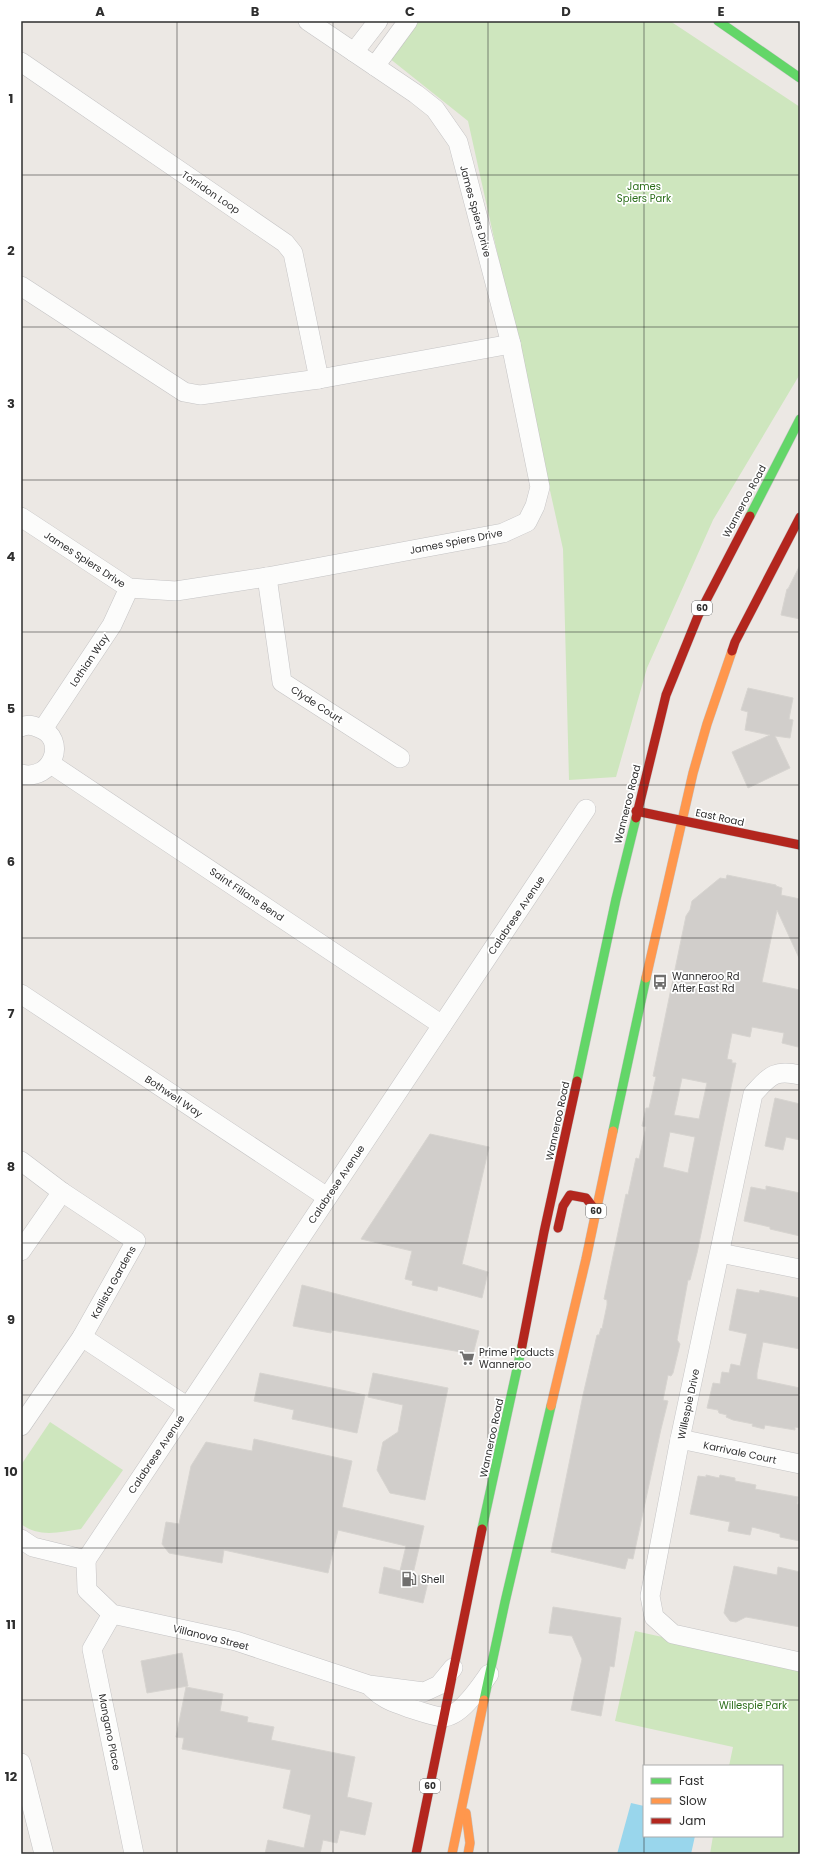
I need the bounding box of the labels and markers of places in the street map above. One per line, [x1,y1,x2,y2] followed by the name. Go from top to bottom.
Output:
[672,969,740,996] place label: Wanneroo Rd After East Rd
[651,973,669,991] bus stop icon: Wanneroo Rd After East Rd
[479,1345,554,1372] place label: Prime Products Wanneroo
[458,1349,476,1367] supermarket icon: Prime Products Wanneroo
[400,1570,418,1588] fuel station icon: Shell
[421,1572,444,1587] place label: Shell

